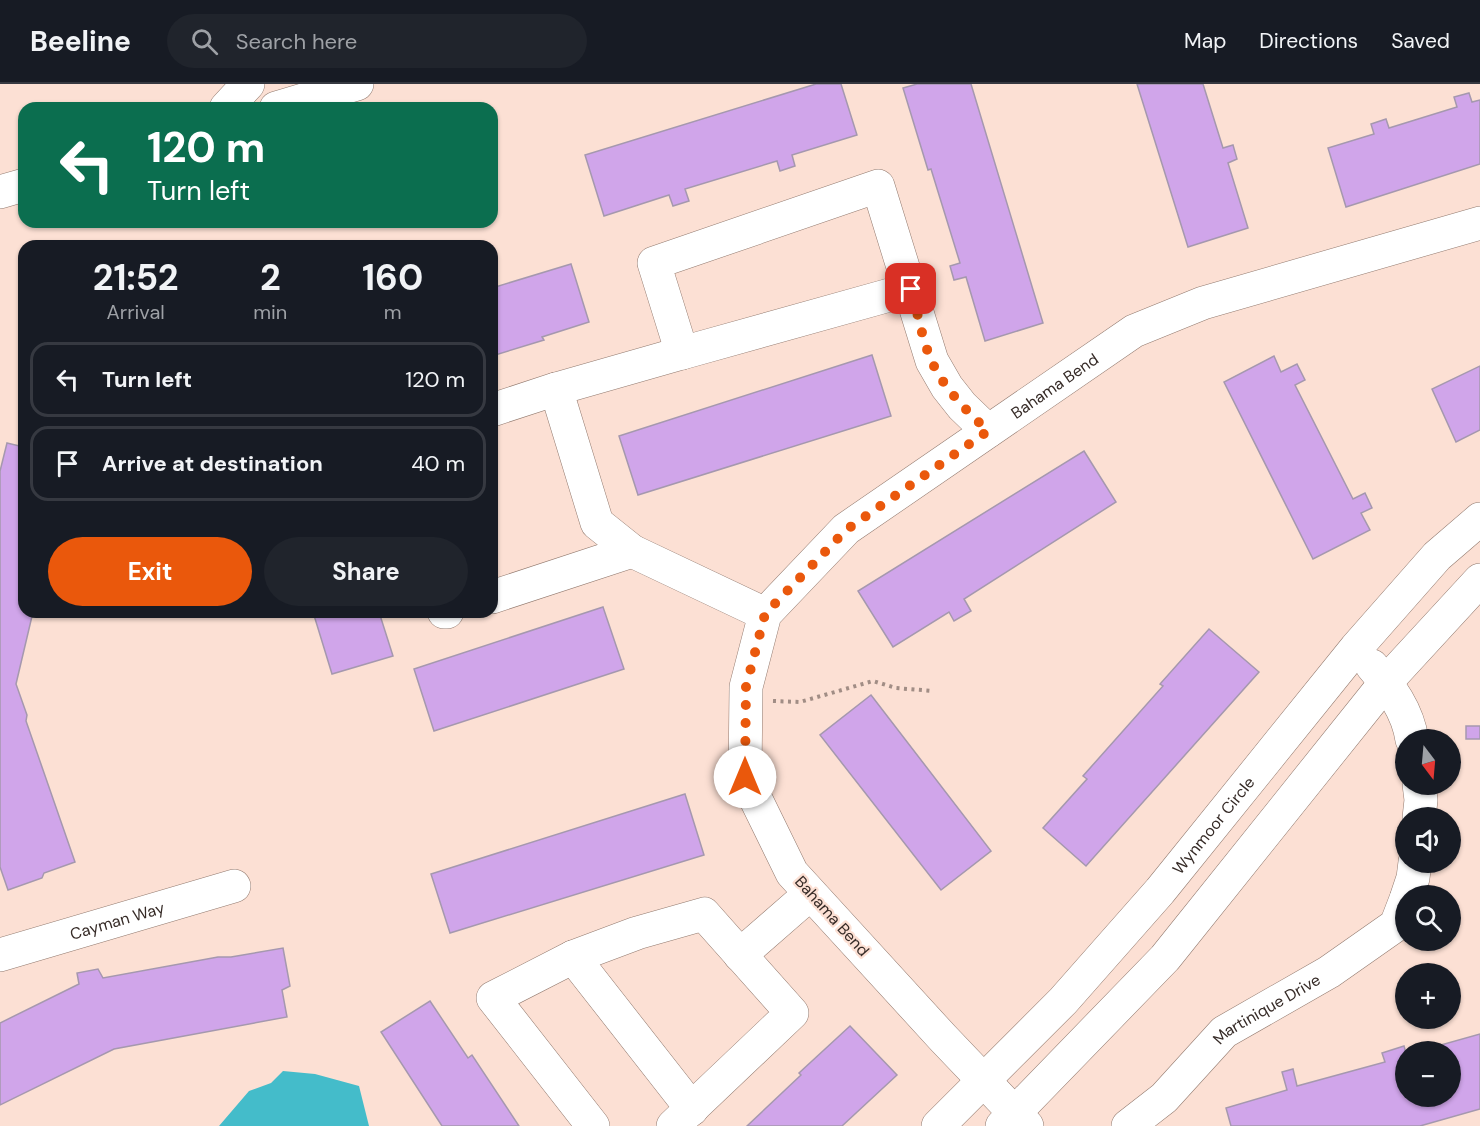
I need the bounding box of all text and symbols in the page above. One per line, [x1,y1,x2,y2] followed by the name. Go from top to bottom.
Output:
[167,14,587,68] search box
[30,23,131,60] text: Beeline
[188,25,221,58] icon: search
[236,27,357,56] text: Search here
[1184,27,1226,55] text: Map
[1259,27,1358,55] text: Directions
[1391,27,1450,55] text: Saved
[147,120,265,175] text: 120 m
[48,126,126,204] icon: left
[147,173,250,208] text: Turn left
[93,254,179,301] text: 21:52
[260,254,281,301] text: 2
[362,254,423,301] text: 160
[885,263,936,314] pin
[894,272,927,305] icon: arrive
[106,299,165,325] text: Arrival
[253,299,287,325] text: min
[384,299,402,325] text: m
[1007,348,1102,423] street label: Bahama Bend
[51,363,84,396] icon: left
[102,365,192,394] text: Turn left
[405,365,465,394] text: 120 m
[51,447,84,480] icon: arrive
[102,449,323,478] text: Arrive at destination
[411,449,465,478] text: 40 m
[48,537,252,606] button: Exit
[264,537,468,606] button: Share
[1395,729,1461,795] north arrow
[1395,729,1461,1107] map controls
[713,745,777,809] position arrow
[1167,772,1259,878] street label: Wynmoor Circle
[1395,807,1461,873] button: sound
[790,871,874,961] street label: Bahama Bend
[1395,885,1461,951] button: search
[67,897,167,944] street label: Cayman Way
[1395,963,1461,1029] button: +
[1208,969,1324,1048] street label: Martinique Drive
[1395,1041,1461,1107] button: −

